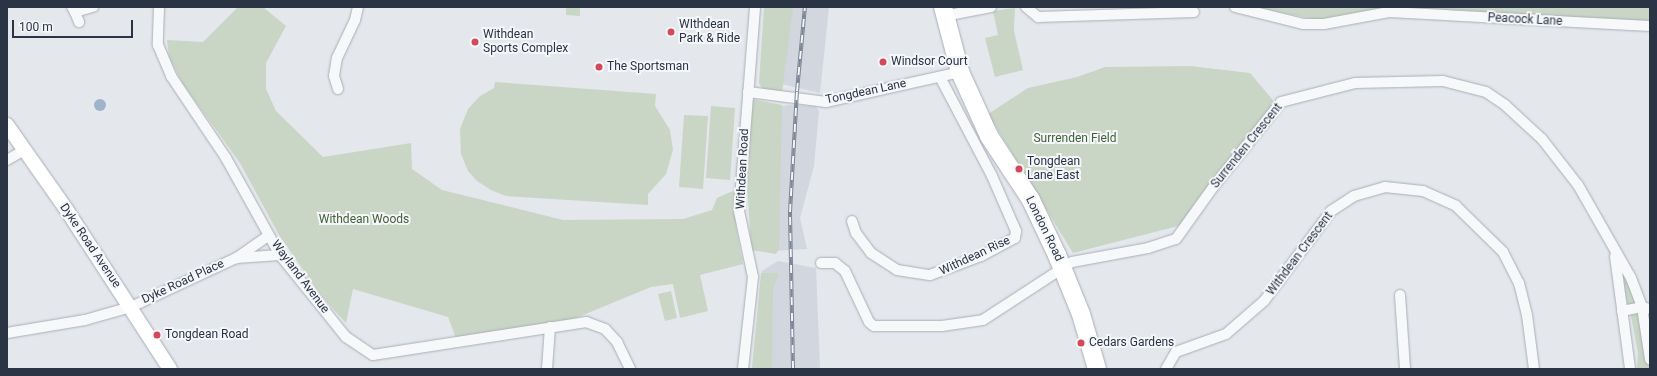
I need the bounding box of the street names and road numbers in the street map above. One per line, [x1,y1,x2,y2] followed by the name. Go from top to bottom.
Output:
[1487,11,1563,29] street label: Peacock Lane
[824,76,908,108] street label: Tongdean Lane
[1208,101,1286,191] street label: Surrenden Crescent
[734,128,752,210] street label: Withdean Road
[1022,194,1066,264] street label: London Road
[56,201,124,291] street label: Dyke Road Avenue
[1264,209,1336,299] street label: Withdean Crescent
[937,233,1013,279] street label: Withdean Rise
[268,238,332,316] street label: Wayland Avenue
[140,257,226,307] street label: Dyke Road Place

